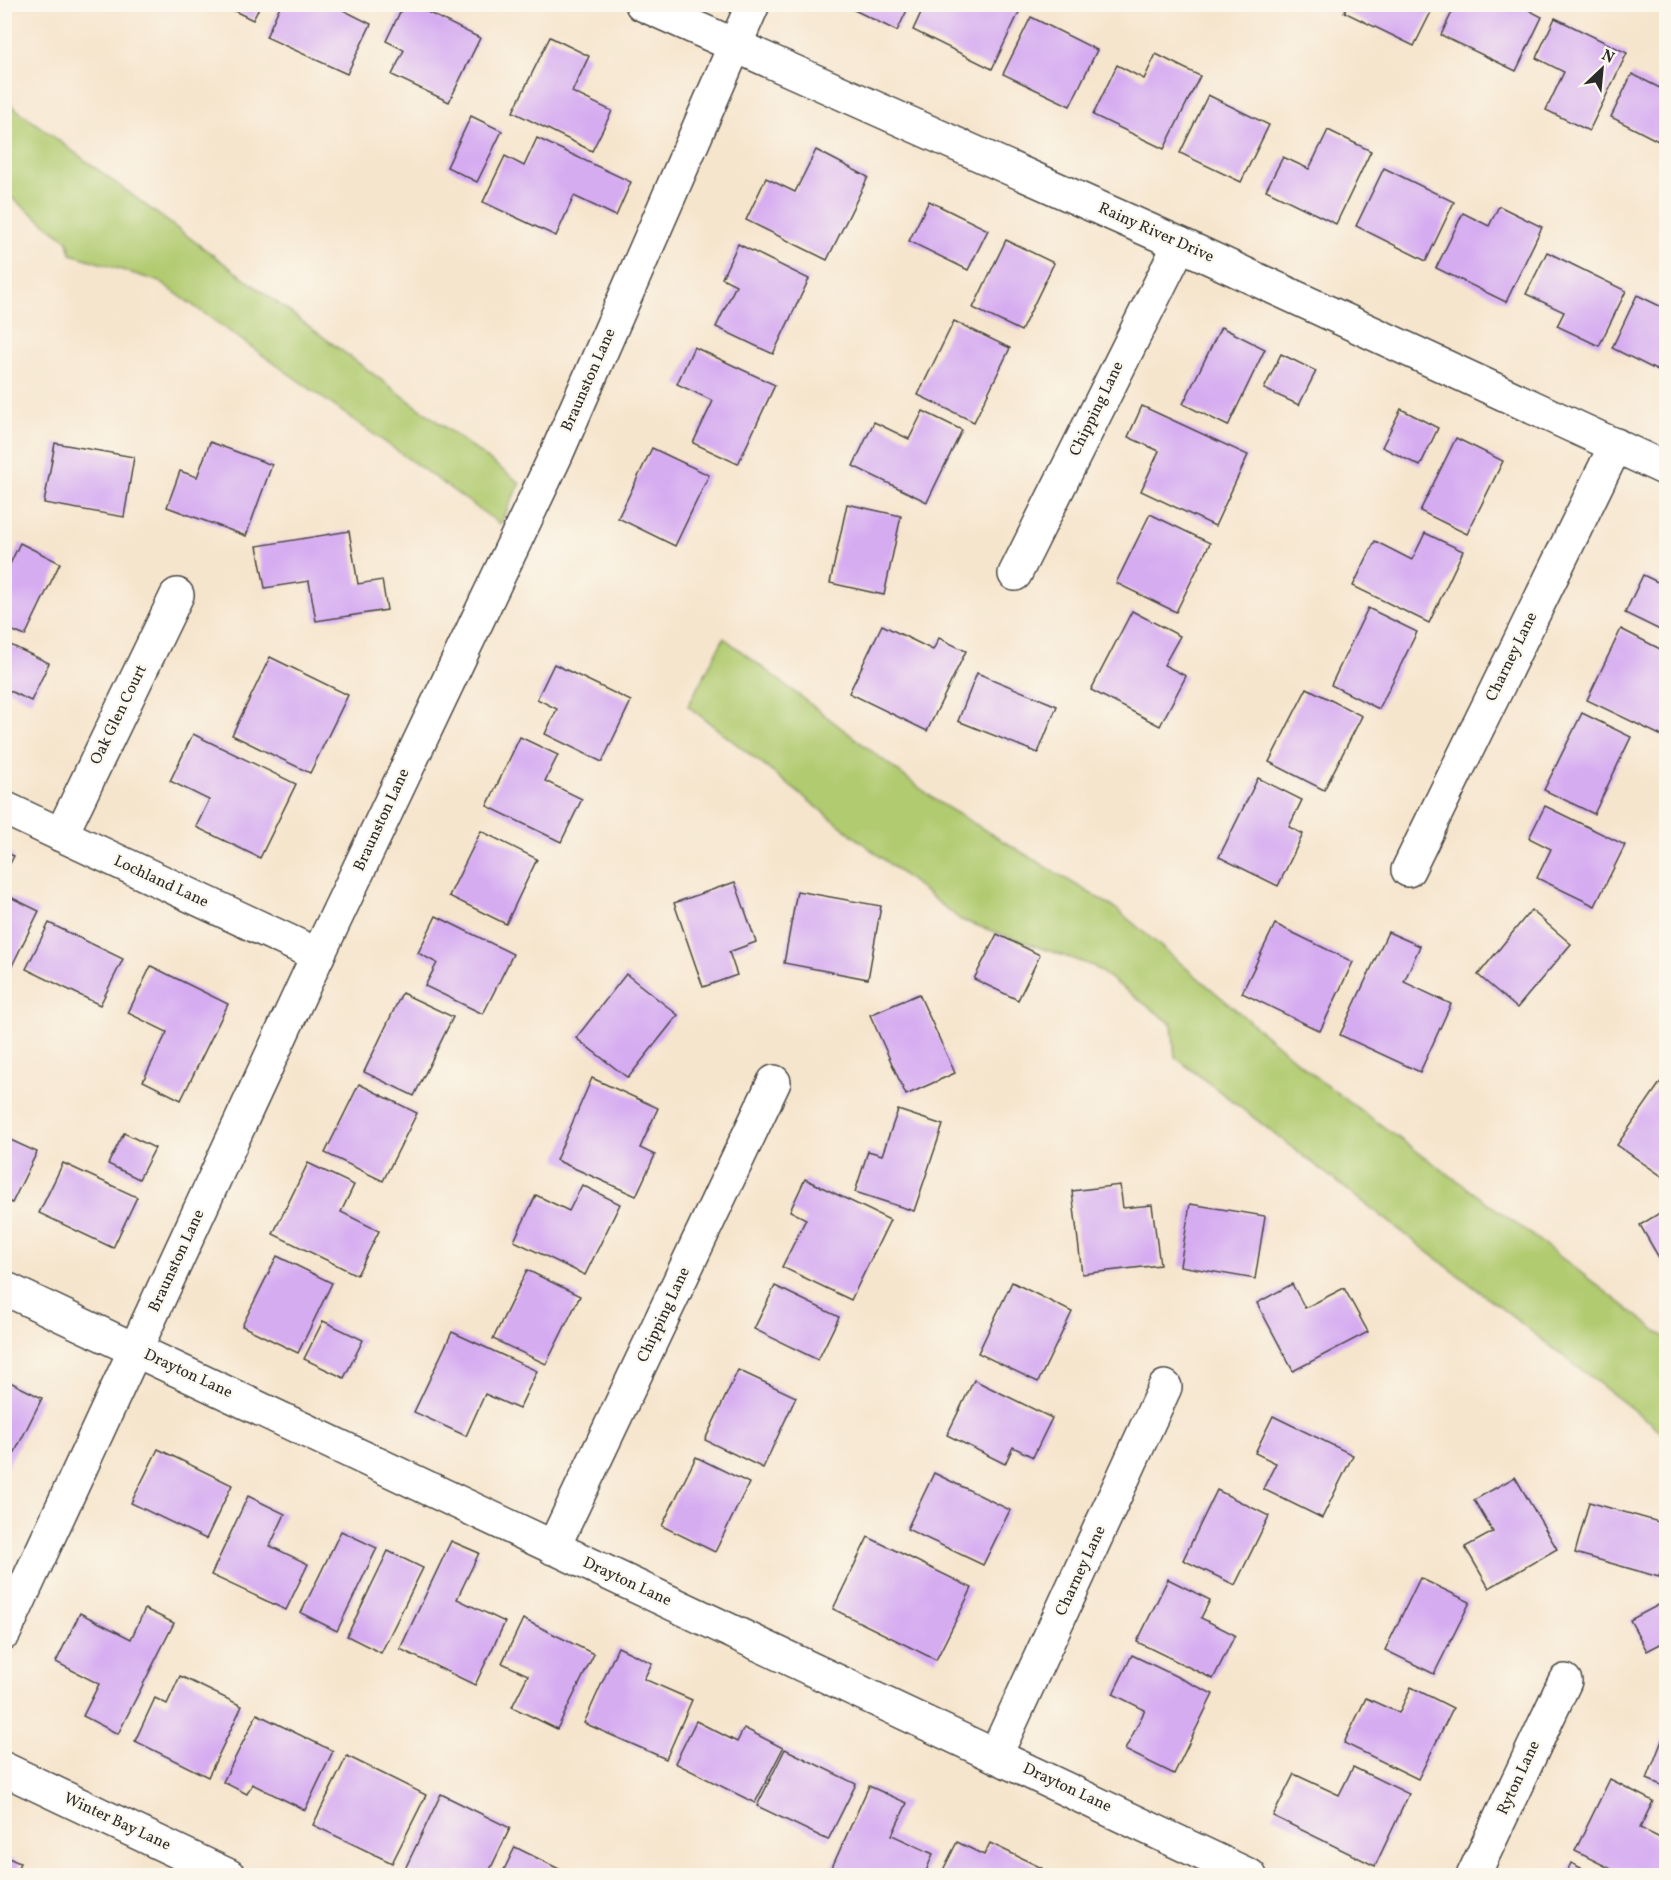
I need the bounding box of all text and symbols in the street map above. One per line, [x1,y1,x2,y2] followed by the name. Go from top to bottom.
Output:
[1572,39,1632,99] north arrow
[1598,45,1618,70] text: N
[1095,198,1217,268] street label: Rainy River Drive
[556,325,622,435] street label: Braunston Lane
[1065,358,1129,460] street label: Chipping Lane
[1481,609,1543,705] street label: Charney Lane
[85,661,153,769] street label: Oak Glen Court
[349,765,415,875] street label: Braunston Lane
[110,850,212,914] street label: Lochland Lane
[144,1206,210,1316] street label: Braunston Lane
[632,1264,696,1366] street label: Chipping Lane
[140,1344,236,1404] street label: Drayton Lane
[1051,1522,1111,1620] street label: Charney Lane
[579,1552,675,1612] street label: Drayton Lane
[1492,1737,1546,1819] street label: Ryton Lane
[1019,1758,1115,1818] street label: Drayton Lane
[60,1788,174,1856] street label: Winter Bay Lane

